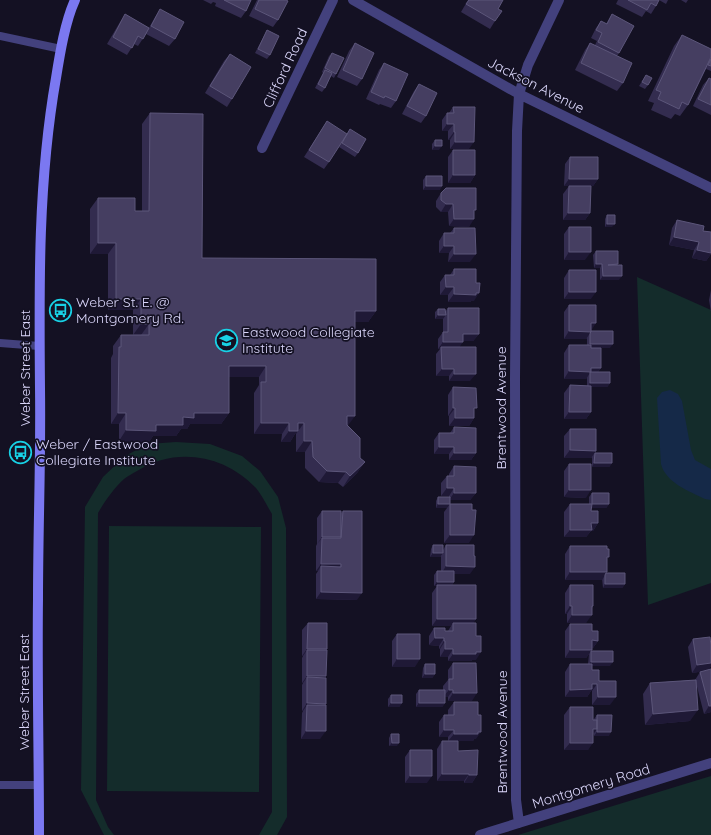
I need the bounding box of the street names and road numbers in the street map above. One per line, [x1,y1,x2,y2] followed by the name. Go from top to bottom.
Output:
[259,25,311,111] street label: Clifford Road
[485,53,587,117] street label: Jackson Avenue
[16,309,34,426] street label: Weber Street East
[492,346,510,470] street label: Brentwood Avenue
[15,633,33,750] street label: Weber Street East
[493,670,511,794] street label: Brentwood Avenue
[530,760,652,812] street label: Montgomery Road

